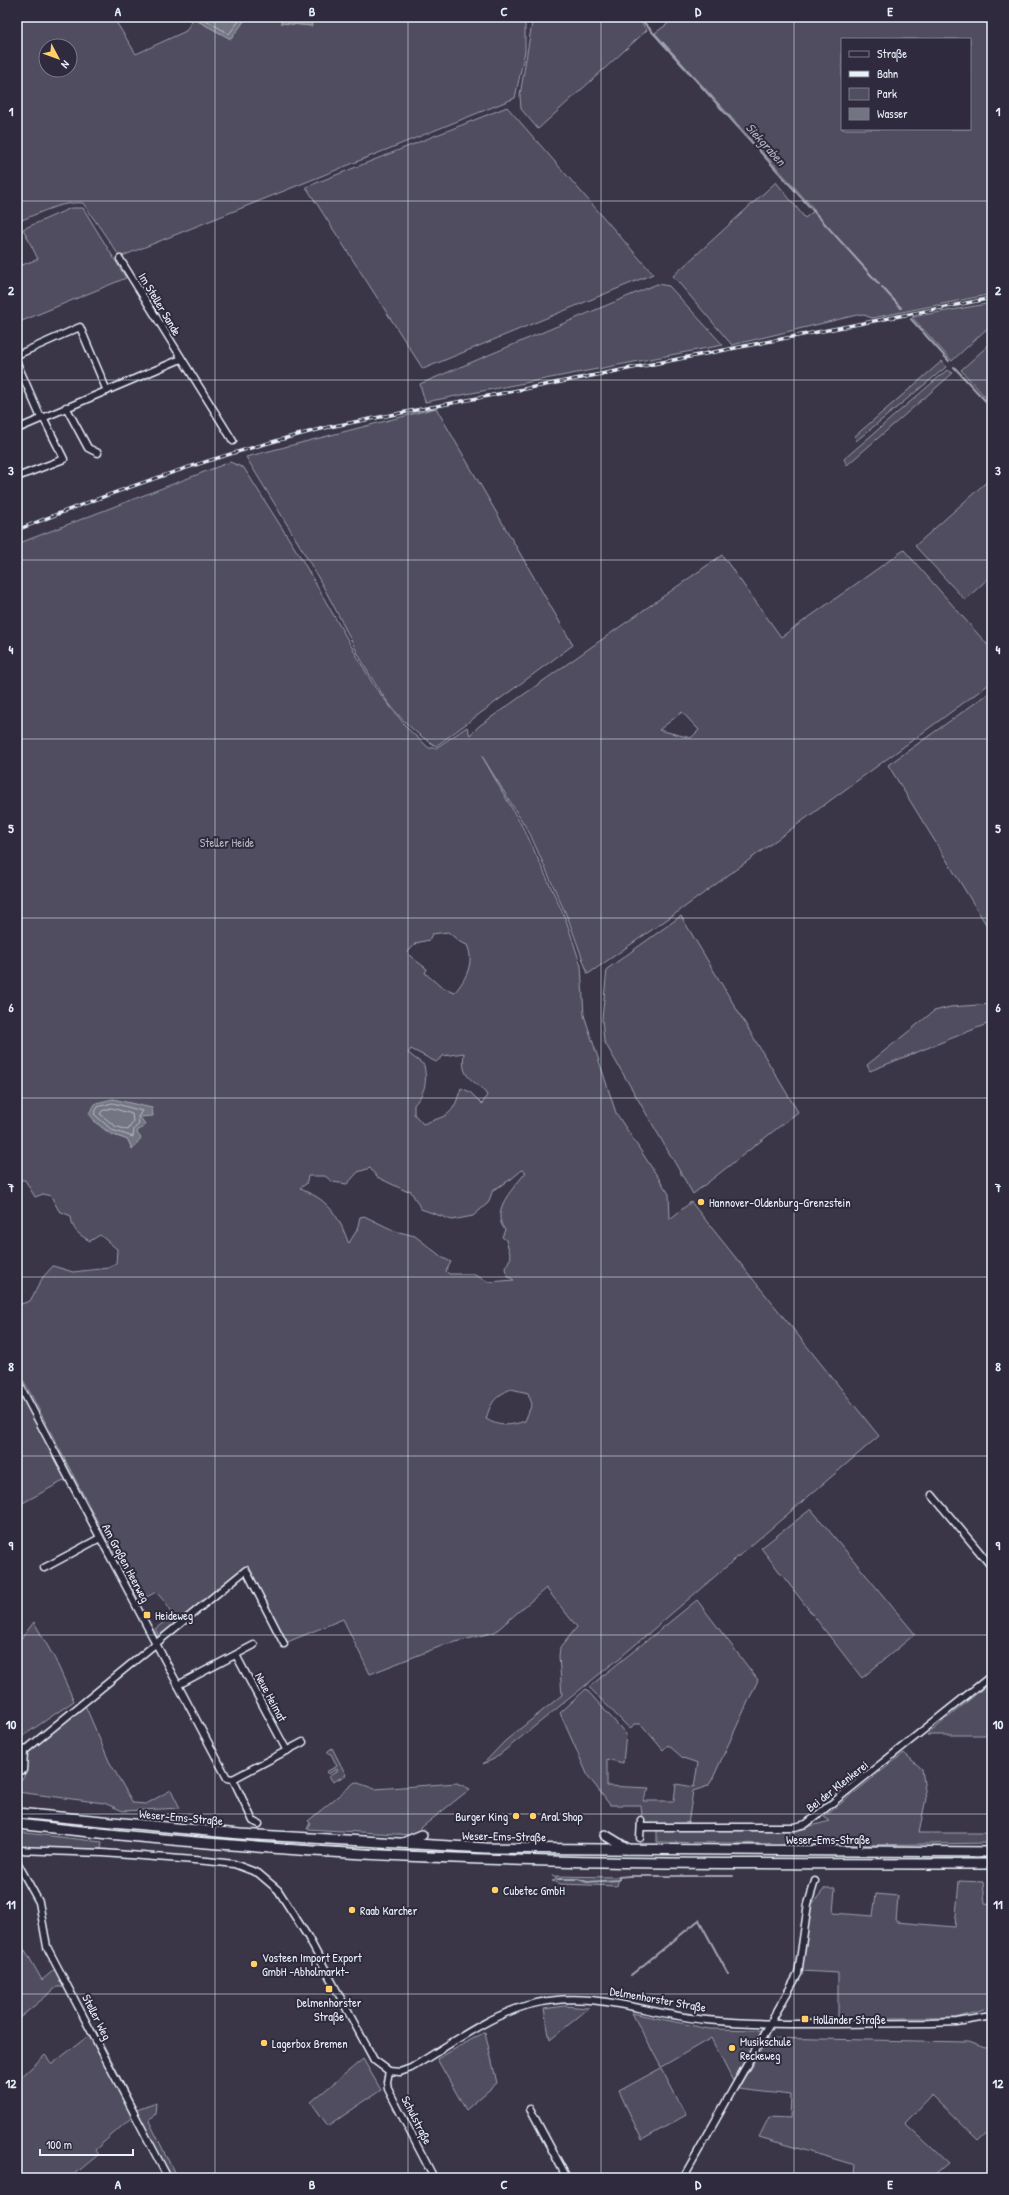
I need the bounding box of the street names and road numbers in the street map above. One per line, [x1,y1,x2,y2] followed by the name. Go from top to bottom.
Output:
[135,269,186,339] street label: Im Steller Sande
[98,1521,154,1605] street label: Am Großen Heerweg
[251,1669,291,1725] street label: Neue Heimat
[802,1756,872,1816] street label: Bei der Klenkerei
[138,1805,224,1829] street label: Weser-Ems-Straße
[462,1827,546,1845] street label: Weser-Ems-Straße
[786,1831,870,1848] street label: Weser-Ems-Straße
[609,1982,708,2016] street label: Delmenhorster Straße
[78,1991,116,2043] street label: Steller Weg
[398,2093,437,2147] street label: Schulstraße

